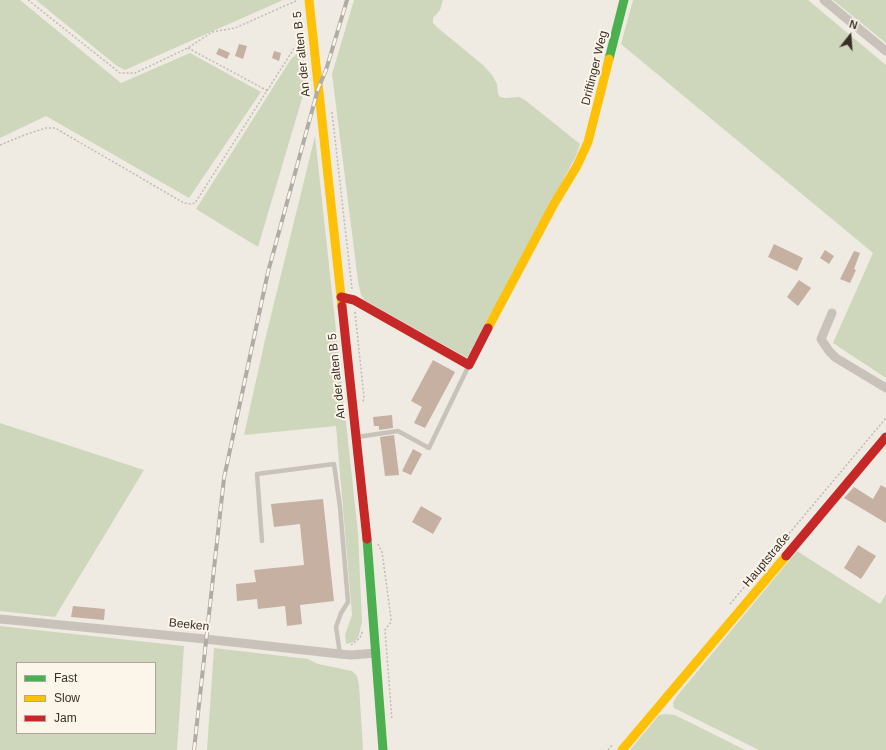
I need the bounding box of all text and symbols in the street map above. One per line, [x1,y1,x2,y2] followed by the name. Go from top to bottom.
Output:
[290,10,314,98] street label: An der alten B 5
[830,16,870,56] north arrow
[848,18,859,31] text: N
[579,29,611,107] street label: Driftinger Weg
[325,332,349,420] street label: An der alten B 5
[740,530,794,590] street label: Hauptstraße
[168,616,210,634] street label: Beeken
[16,662,156,734] legend
[54,671,77,685] text: Fast
[54,691,80,705] text: Slow
[54,711,77,725] text: Jam

